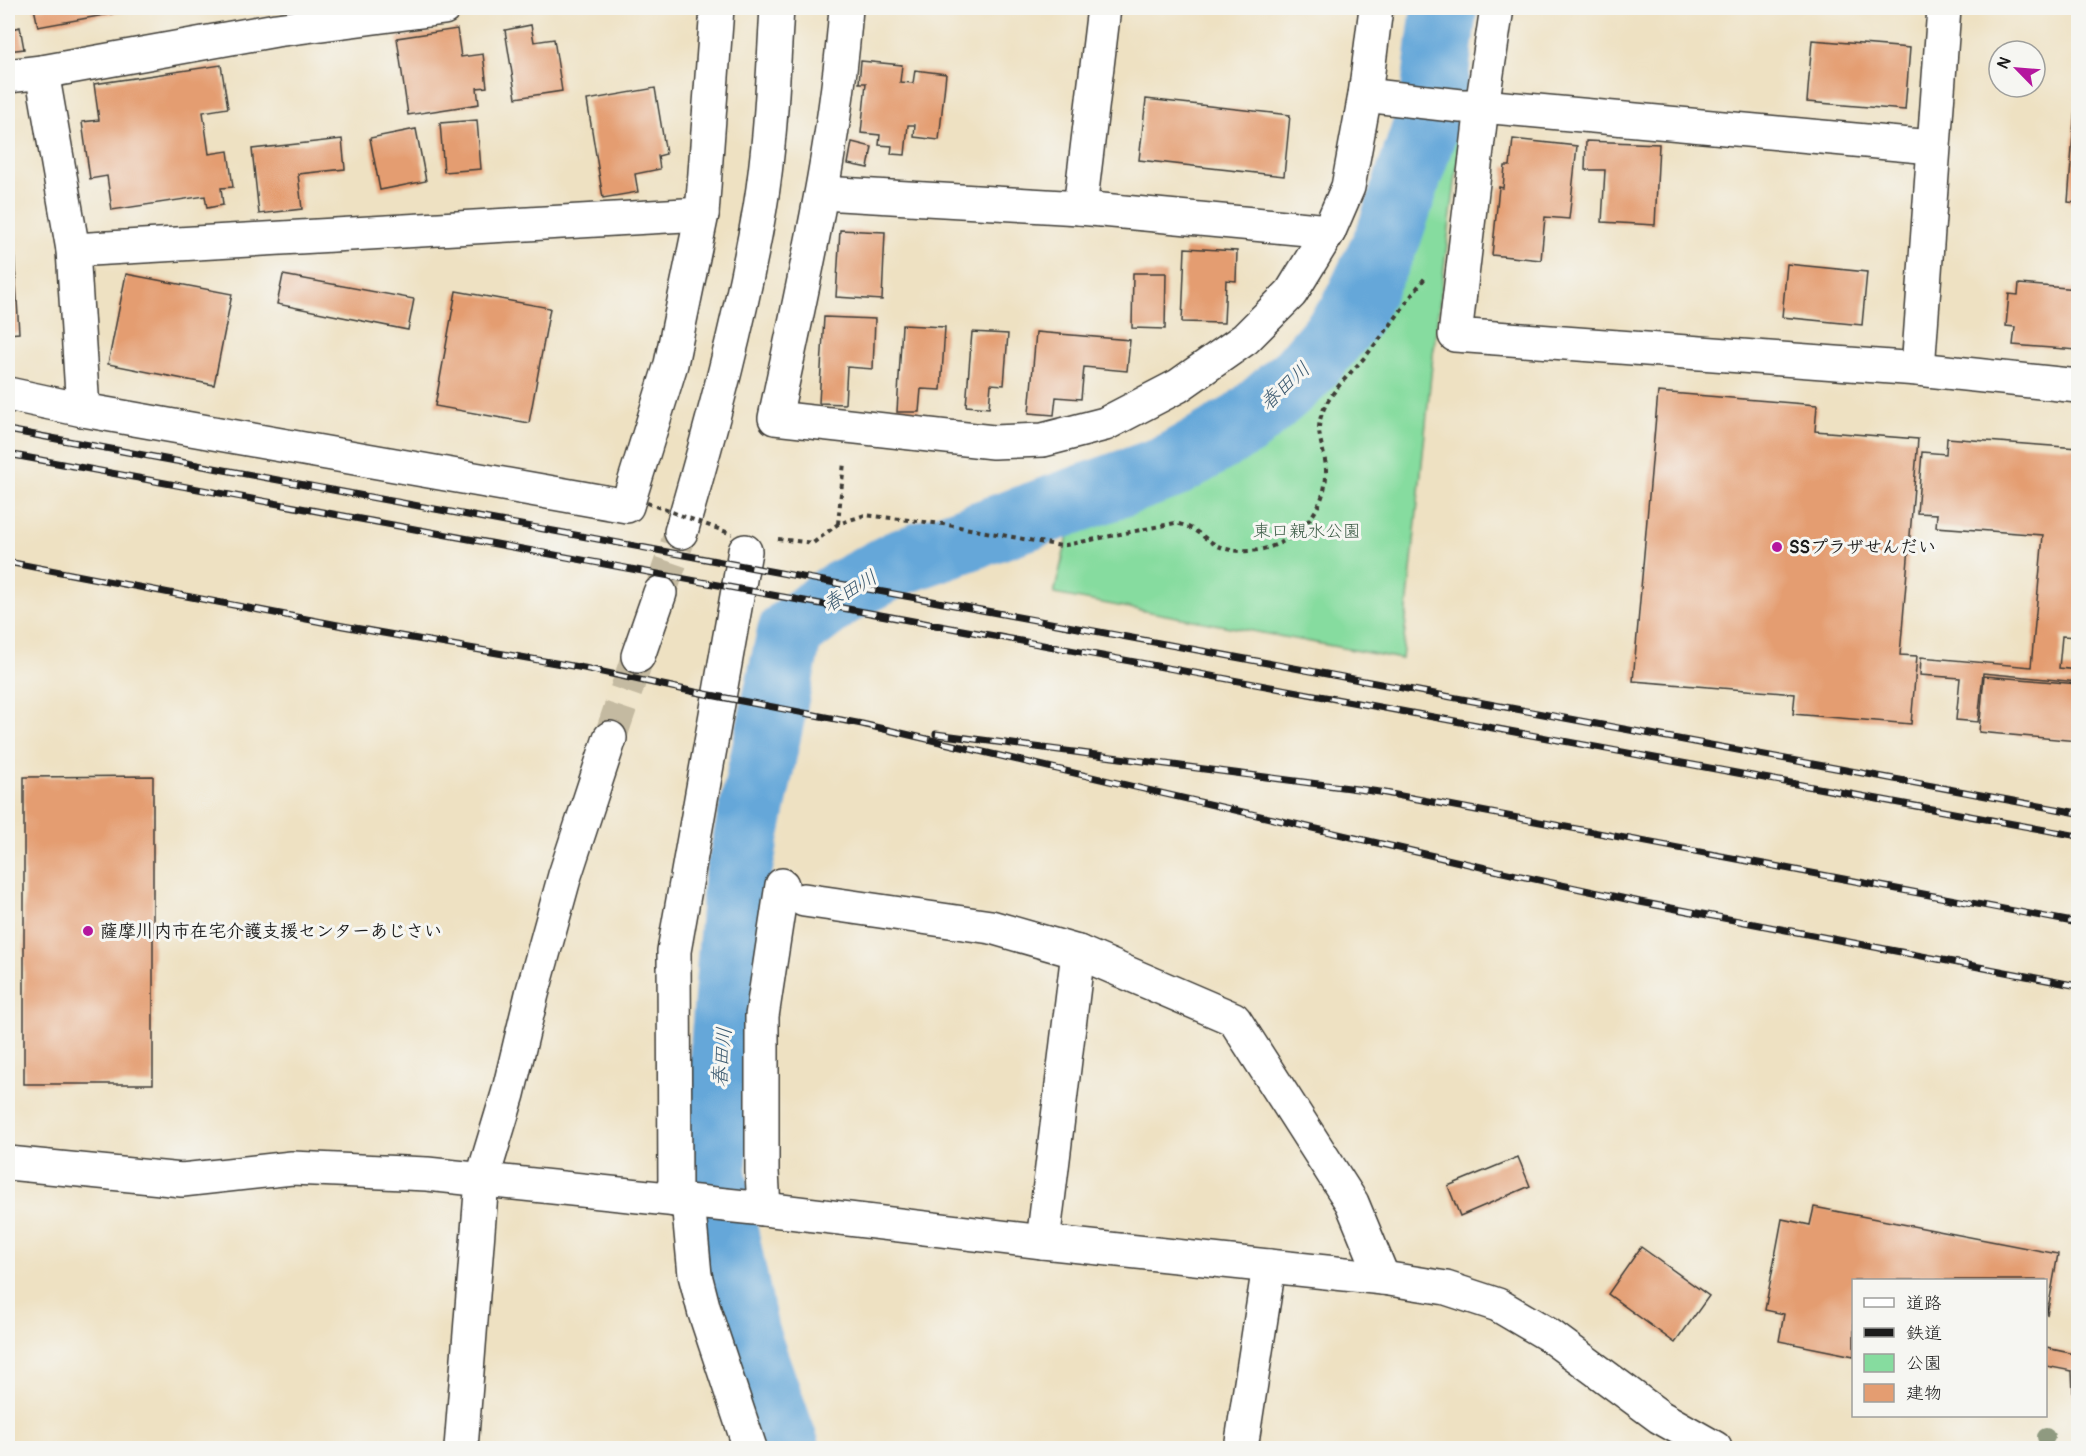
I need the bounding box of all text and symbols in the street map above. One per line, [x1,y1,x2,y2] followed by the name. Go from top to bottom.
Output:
[1987,39,2047,99] north arrow
[1993,54,2016,72] text: N
[1255,356,1315,416] water label: 春田川
[1253,520,1361,543] park label: 東口親水公園
[1789,536,1936,559] place label: SSプラザせんだい
[1770,540,1784,554] marker: SSプラザせんだい
[818,565,882,617] water label: 春田川
[100,920,442,943] place label: 薩摩川内市在宅介護支援センターあじさい
[81,924,95,938] marker: 薩摩川内市在宅介護支援センターあじさい
[707,1026,737,1088] water label: 春田川
[1852,1279,2047,1417] legend
[1906,1292,1942,1315] text: 道路
[1906,1322,1942,1345] text: 鉄道
[1906,1352,1942,1375] text: 公園
[1906,1382,1942,1405] text: 建物

